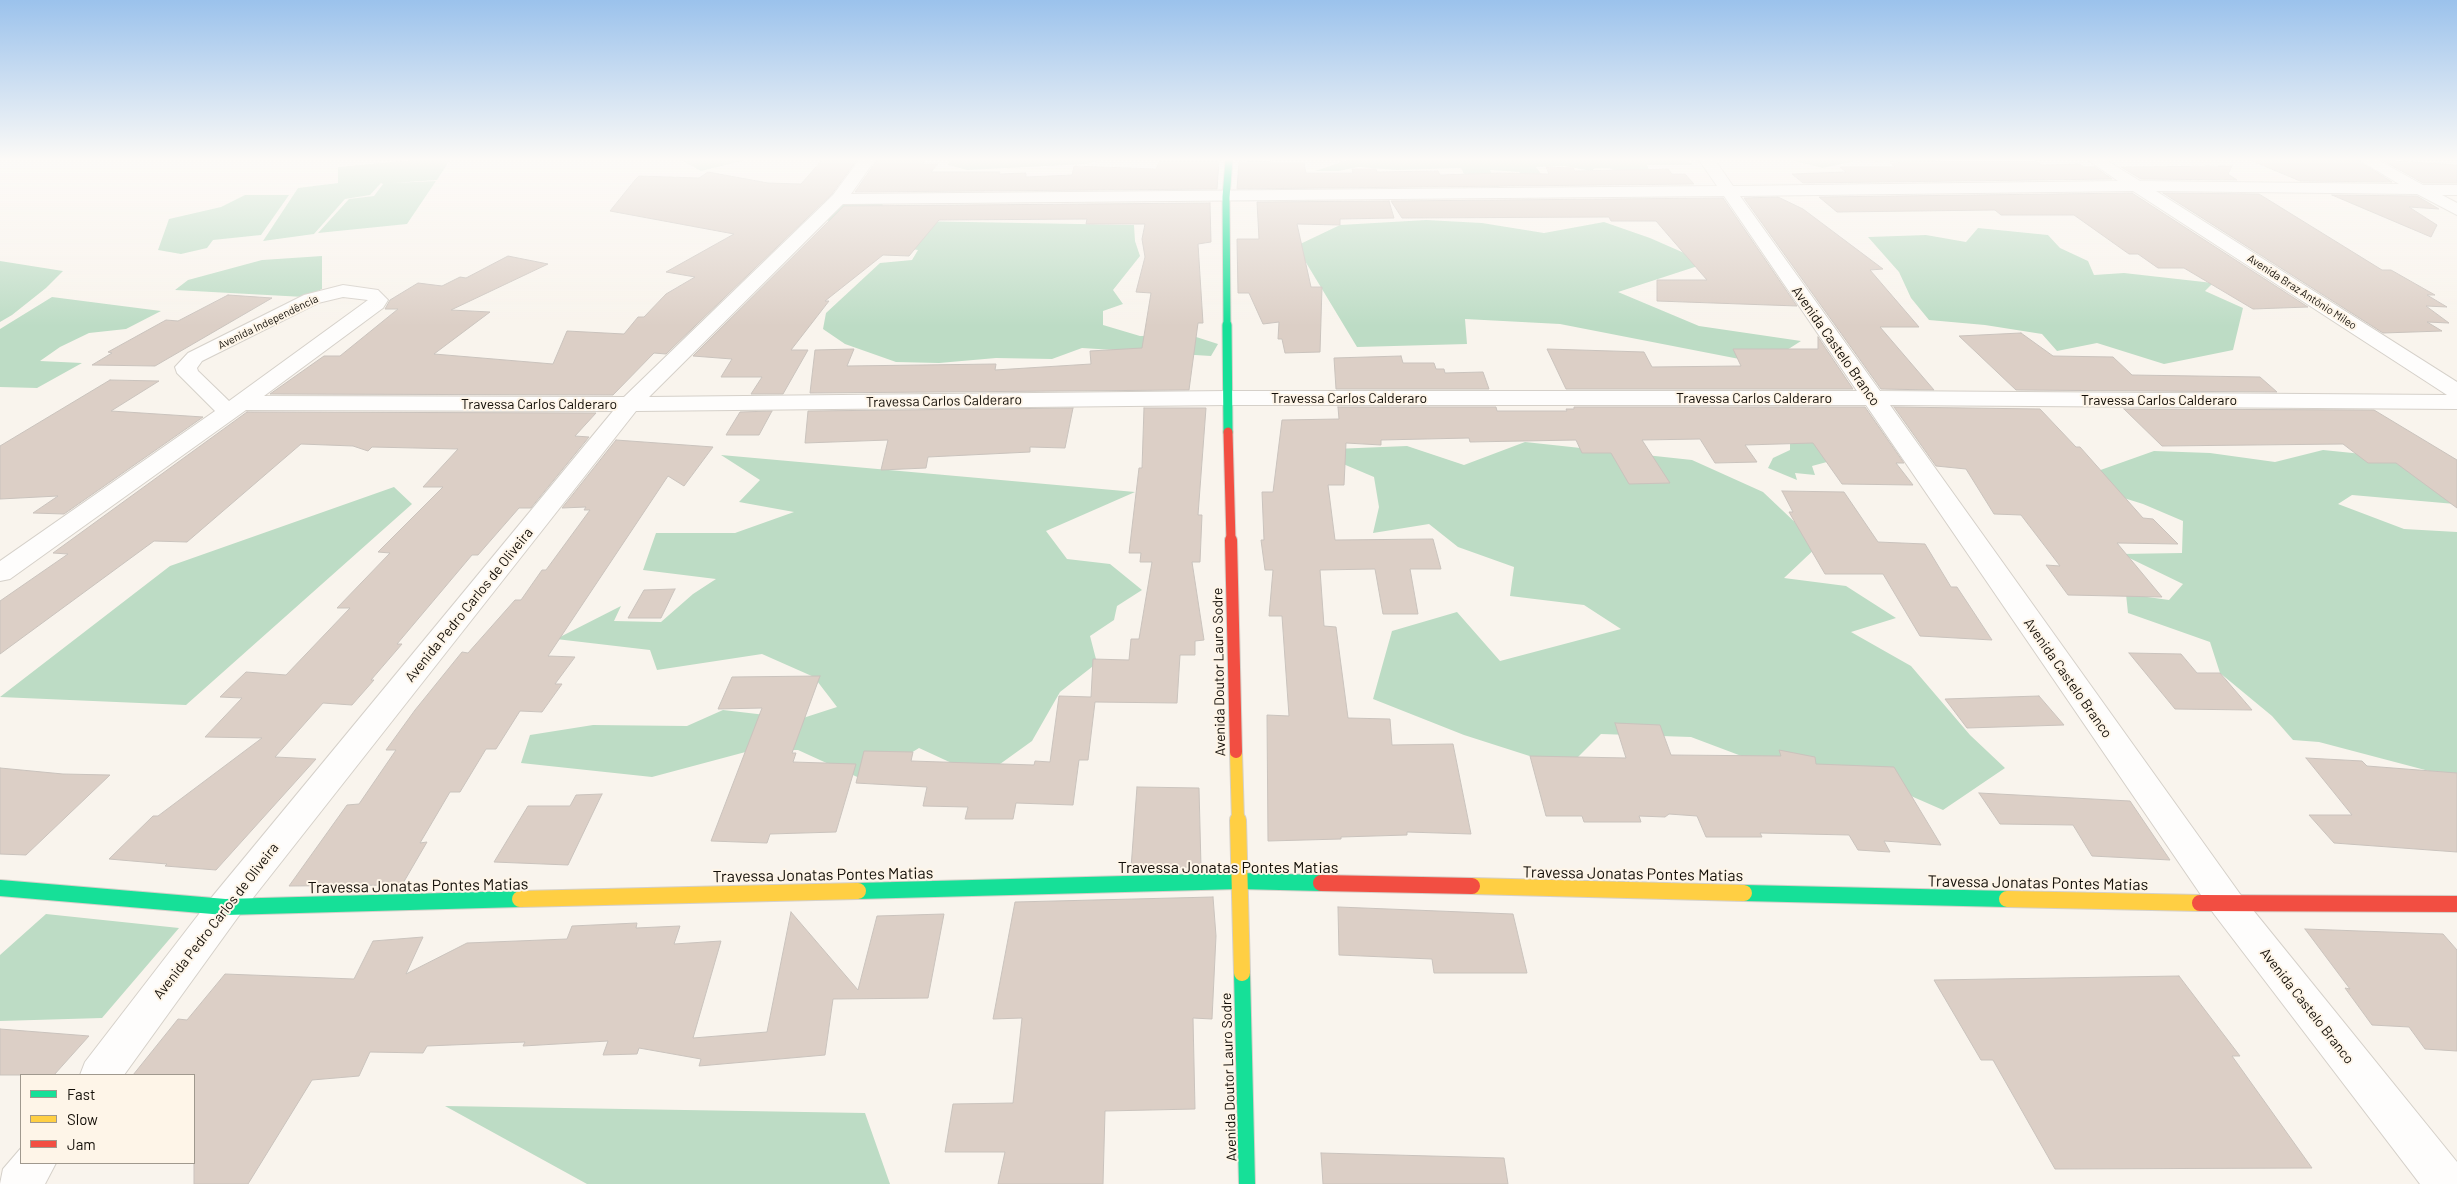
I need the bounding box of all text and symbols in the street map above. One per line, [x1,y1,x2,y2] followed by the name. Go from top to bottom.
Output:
[2245,252,2359,332] street label: Avenida Braz Antônio Mileo
[1788,283,1884,409] street label: Avenida Castelo Branco
[216,292,320,352] street label: Avenida Independência
[1271,390,1427,406] street label: Travessa Carlos Calderaro
[1676,390,1832,406] street label: Travessa Carlos Calderaro
[866,391,1022,411] street label: Travessa Carlos Calderaro
[2081,392,2237,408] street label: Travessa Carlos Calderaro
[461,396,617,412] street label: Travessa Carlos Calderaro
[402,525,536,685] street label: Avenida Pedro Carlos de Oliveira
[1209,587,1229,757] street label: Avenida Doutor Lauro Sodre
[2020,615,2116,741] street label: Avenida Castelo Branco
[150,840,282,1002] street label: Avenida Pedro Carlos de Oliveira
[1118,858,1338,878] street label: Travessa Jonatas Pontes Matias
[1523,862,1743,886] street label: Travessa Jonatas Pontes Matias
[713,863,933,887] street label: Travessa Jonatas Pontes Matias
[1928,871,2148,895] street label: Travessa Jonatas Pontes Matias
[308,874,528,898] street label: Travessa Jonatas Pontes Matias
[2257,945,2357,1067] street label: Avenida Castelo Branco
[1218,992,1240,1162] street label: Avenida Doutor Lauro Sodre
[20,1074,195,1164] legend
[67,1085,95,1103] text: Fast
[67,1110,98,1128] text: Slow
[67,1135,96,1153] text: Jam

